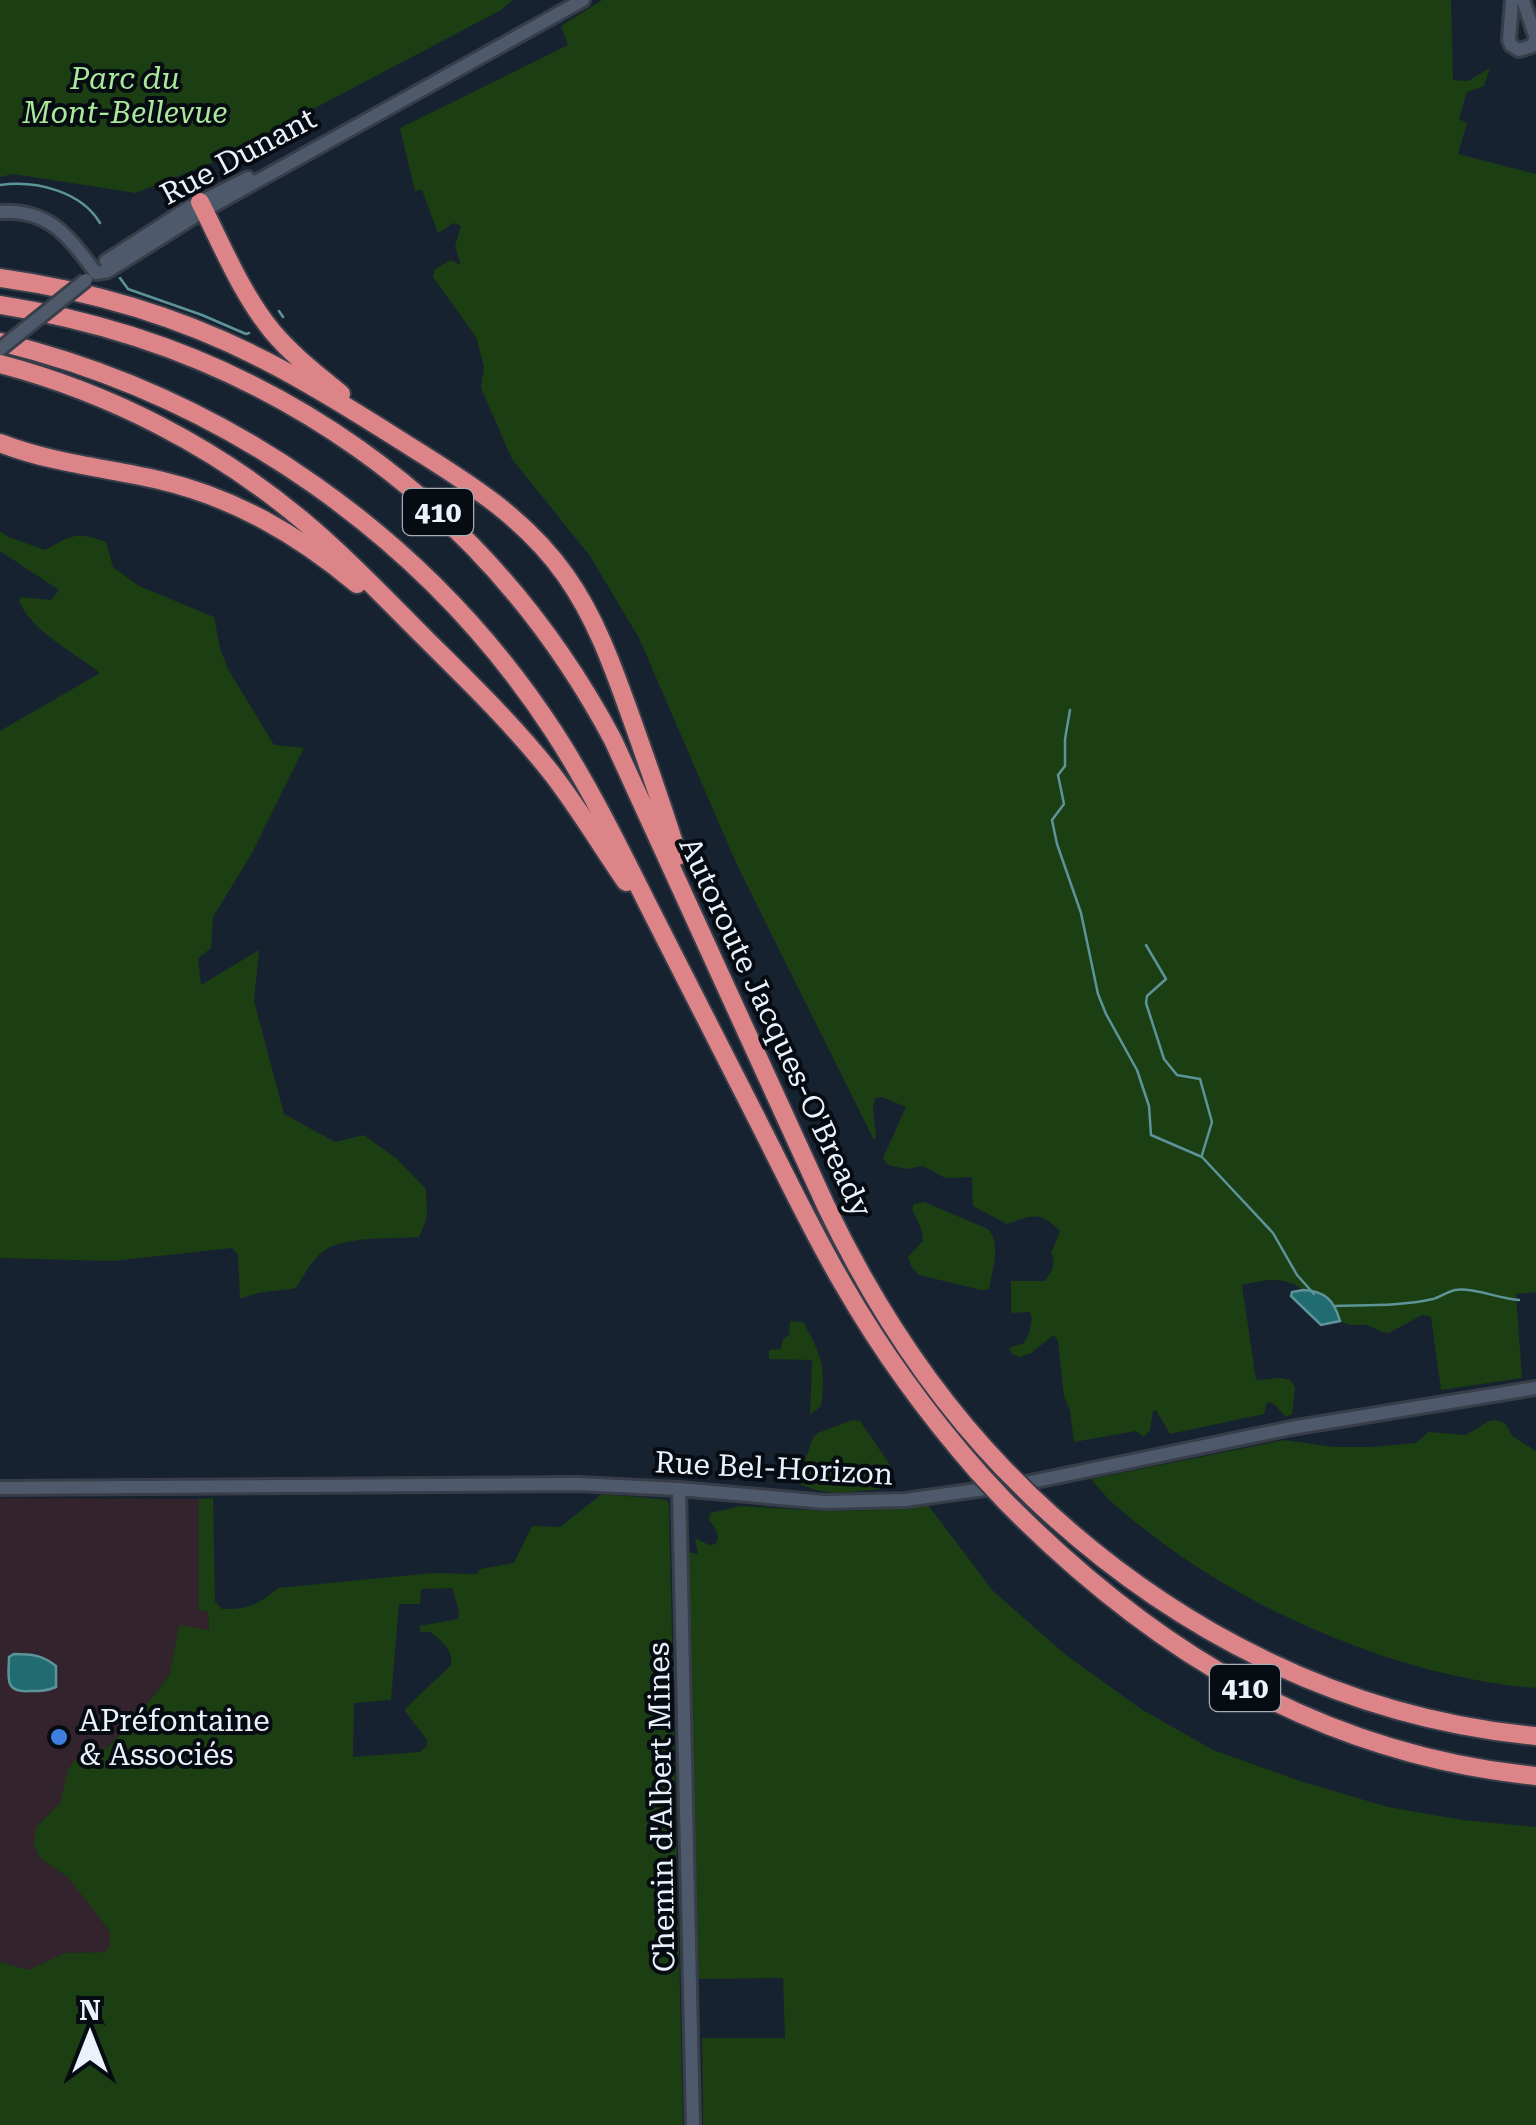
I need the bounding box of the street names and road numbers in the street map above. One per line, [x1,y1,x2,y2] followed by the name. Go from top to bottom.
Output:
[154,100,322,212] street label: Rue Dunant
[403,489,473,535] road number: 410
[672,832,880,1223] street label: Autoroute Jacques-O'Bready
[654,1444,894,1492] street label: Rue Bel-Horizon
[641,1642,681,1972] street label: Chemin d'Albert Mines
[1210,1665,1280,1711] road number: 410

